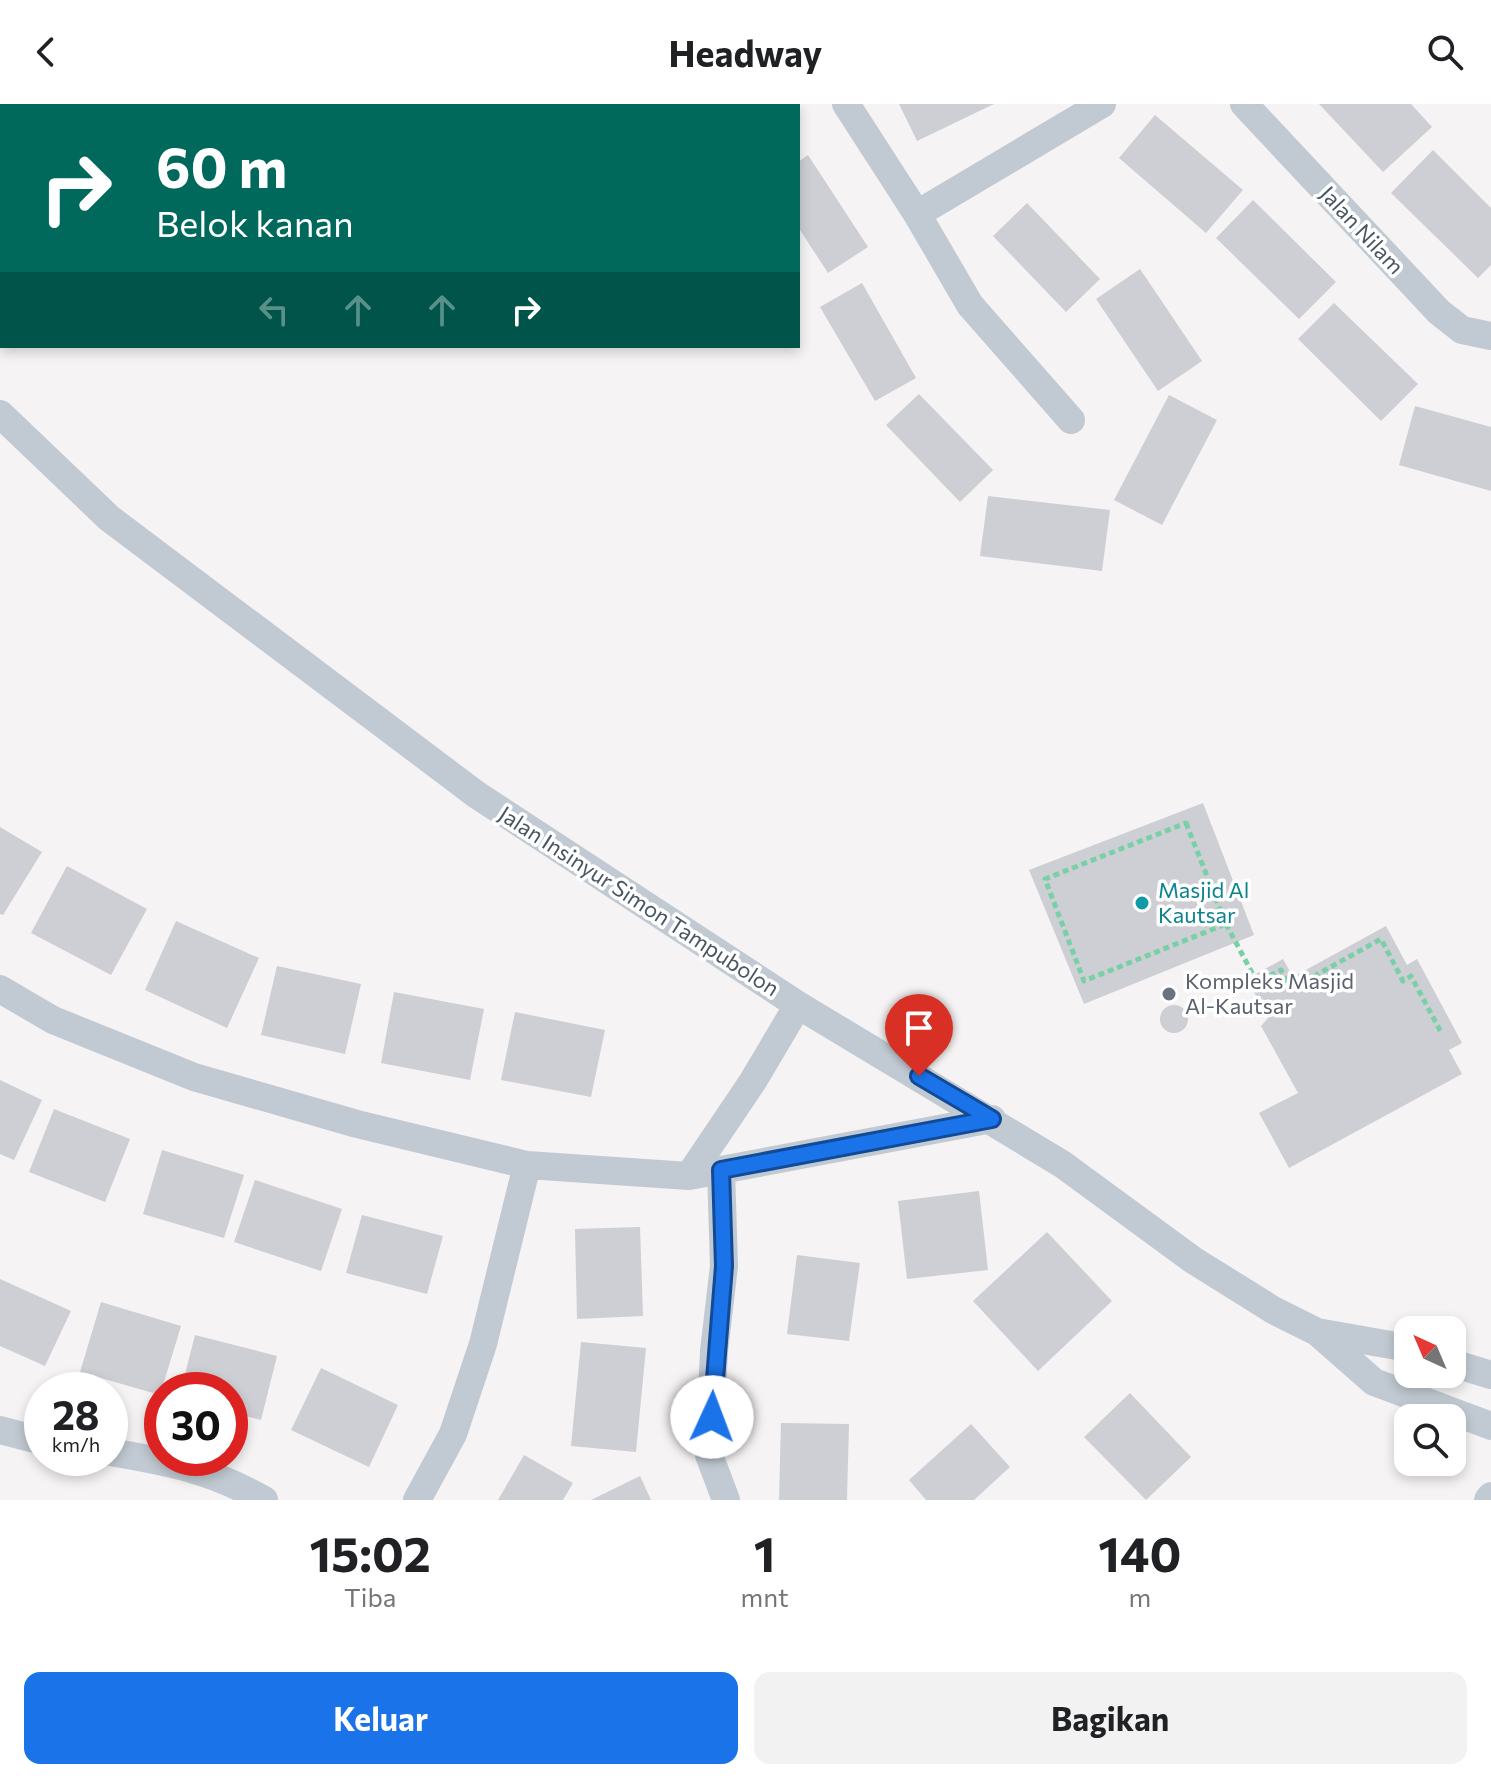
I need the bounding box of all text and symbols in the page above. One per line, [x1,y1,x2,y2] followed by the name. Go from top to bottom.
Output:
[24,30,68,74] icon: back
[669,30,822,74] text: Headway
[1423,30,1467,74] icon: search
[156,131,287,200] text: 60 m
[24,136,128,240] icon: right
[1315,180,1410,279] street label: Jalan Nilam
[156,200,354,244] text: Belok kanan
[252,288,296,332] icon: left
[336,288,380,332] icon: ahead
[420,288,464,332] icon: ahead
[504,288,548,332] icon: right
[494,800,784,1001] street label: Jalan Insinyur Simon Tampubolon
[1158,876,1249,928] place label: Masjid Al Kautsar
[1133,894,1151,912] marker: Masjid Al Kautsar
[1185,967,1354,1019] place label: Kompleks Masjid Al-Kautsar
[1160,985,1178,1003] marker: Kompleks Masjid Al-Kautsar
[885,994,953,1076] pin
[897,1006,941,1050] icon: arrive
[1394,1316,1466,1388] north arrow
[1394,1316,1466,1476] map controls
[144,1372,248,1476] speed limit sign: 30
[670,1375,754,1459] position arrow
[52,1389,100,1438] text: 28
[1394,1404,1466,1476] button: search
[52,1432,100,1456] text: km/h
[310,1523,431,1582] text: 15:02
[754,1523,775,1582] text: 1
[1098,1523,1181,1582] text: 140
[344,1581,396,1612] text: Tiba
[740,1581,789,1612] text: mnt
[1128,1581,1151,1612] text: m
[24,1672,738,1764] button: Keluar
[754,1672,1467,1764] button: Bagikan

